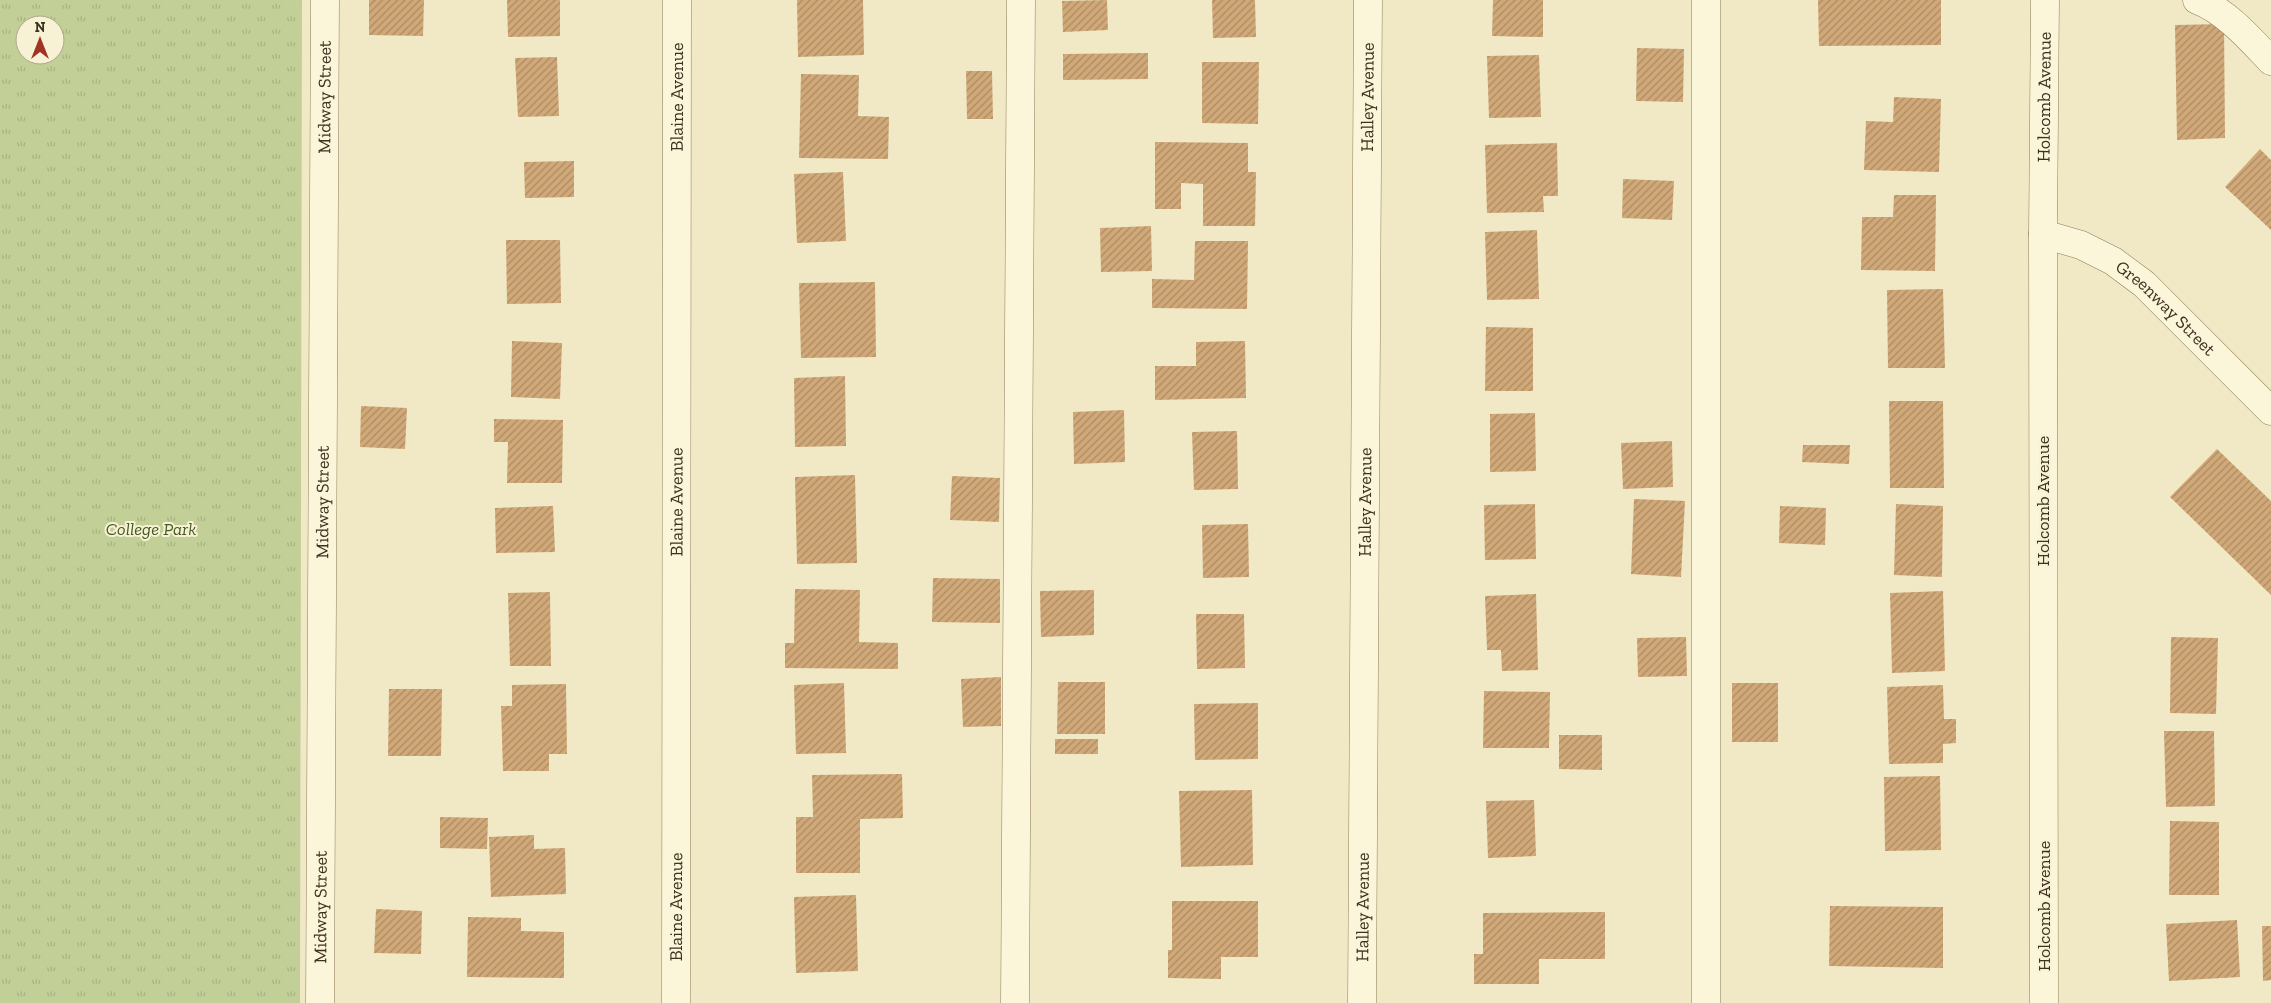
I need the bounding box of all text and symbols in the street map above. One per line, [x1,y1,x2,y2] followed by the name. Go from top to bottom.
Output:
[15,15,65,65] north arrow
[35,19,46,36] text: N
[2033,32,2056,162] street label: Holcomb Avenue
[313,40,336,154] street label: Midway Street
[1356,42,1379,152] street label: Halley Avenue
[666,43,688,151] street label: Blaine Avenue
[2111,256,2220,360] street label: Greenway Street
[2032,436,2054,566] street label: Holcomb Avenue
[311,445,334,559] street label: Midway Street
[1354,447,1376,557] street label: Halley Avenue
[665,448,688,556] street label: Blaine Avenue
[106,518,196,540] park label: College Park
[2033,841,2055,971] street label: Holcomb Avenue
[309,850,332,964] street label: Midway Street
[1351,852,1374,962] street label: Halley Avenue
[665,853,687,961] street label: Blaine Avenue

